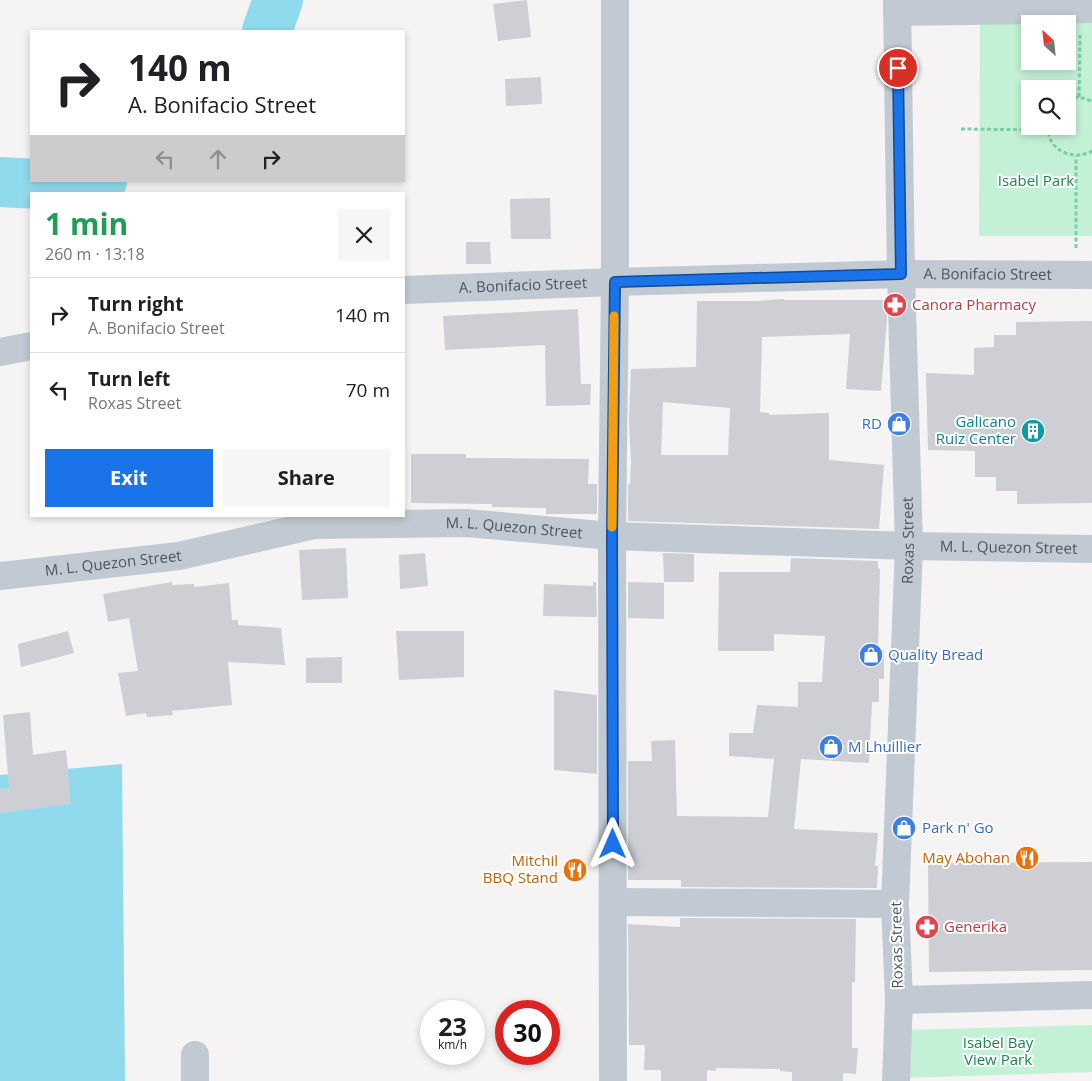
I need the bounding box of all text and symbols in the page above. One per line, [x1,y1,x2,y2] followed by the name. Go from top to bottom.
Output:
[1021,15,1076,70] north arrow
[1021,15,1076,135] map controls
[128,44,232,91] text: 140 m
[877,47,919,89] pin
[45,50,110,115] icon: right
[884,54,912,82] icon: arrive
[1021,80,1076,135] button: search
[128,89,316,119] text: A. Bonifacio Street
[151,145,179,173] icon: left
[204,145,232,173] icon: ahead
[257,145,285,173] icon: right
[998,170,1074,190] park label: Isabel Park
[45,203,128,244] text: 1 min
[338,209,390,261] button: close
[45,243,145,265] text: 260 m · 13:18
[924,263,1052,284] street label: A. Bonifacio Street
[458,272,587,297] street label: A. Bonifacio Street
[88,291,183,317] text: Turn right
[882,292,908,318] pharmacy icon: Canora Pharmacy
[912,294,1036,314] place label: Canora Pharmacy
[45,301,73,329] icon: right
[335,302,390,328] text: 140 m
[88,317,225,339] text: A. Bonifacio Street
[88,366,170,392] text: Turn left
[45,376,73,404] icon: left
[346,377,390,403] text: 70 m
[88,392,181,414] text: Roxas Street
[886,411,912,437] shop icon: RD
[936,411,1016,448] place label: Galicano Ruiz Center
[862,413,882,433] place label: RD
[1020,418,1046,444] building icon: Galicano Ruiz Center
[45,449,213,507] button: Exit
[223,449,390,507] button: Share
[897,496,918,585] street label: Roxas Street
[445,512,584,542] street label: M. L. Quezon Street
[940,536,1078,558] street label: M. L. Quezon Street
[44,545,183,580] street label: M. L. Quezon Street
[858,642,884,668] shop icon: Quality Bread
[888,644,983,664] place label: Quality Bread
[818,734,844,760] shop icon: M Lhuillier
[848,736,921,756] place label: M Lhuillier
[891,815,917,841] shop icon: Park n' Go
[586,817,638,869] position arrow
[922,817,994,837] place label: Park n' Go
[1014,845,1040,871] restaurant icon: May Abohan
[922,847,1010,867] place label: May Abohan
[483,850,558,887] place label: Mitchil BBQ Stand
[562,857,588,883] restaurant icon: Mitchil BBQ Stand
[885,901,907,989] street label: Roxas Street
[914,914,940,940] pharmacy icon: Generika
[944,916,1007,936] place label: Generika
[495,1000,560,1065] speed limit sign: 30
[438,1009,467,1043] text: 23
[963,1032,1034,1069] park label: Isabel Bay View Park
[438,1036,467,1053] text: km/h

